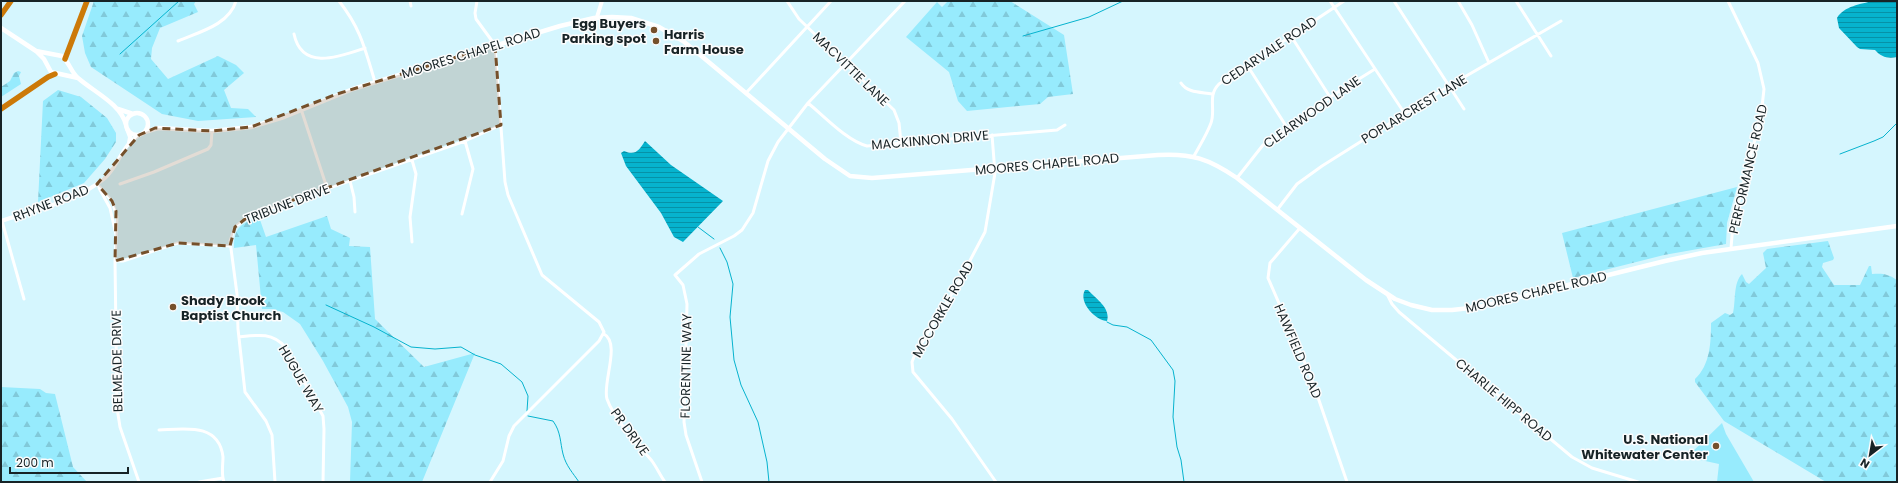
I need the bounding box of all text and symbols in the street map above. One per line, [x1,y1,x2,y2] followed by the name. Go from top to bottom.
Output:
[1217,12,1321,90] street label: CEDARVALE ROAD
[562,14,646,48] place label: Egg Buyers Parking spot
[399,23,543,83] street label: MOORES CHAPEL ROAD
[649,25,659,35] marker: Egg Buyers Parking spot
[664,25,744,59] place label: Harris Farm House
[809,28,893,110] street label: MACVITTIE LANE
[651,36,661,46] marker: Harris Farm House
[1357,70,1471,148] street label: POPLARCREST LANE
[1259,71,1365,153] street label: CLEARWOOD LANE
[1724,102,1772,236] street label: PERFORMANCE ROAD
[870,125,990,155] street label: MACKINNON DRIVE
[974,148,1120,180] street label: MOORES CHAPEL ROAD
[242,179,332,229] street label: TRIBUNE DRIVE
[10,180,92,226] street label: RHYNE ROAD
[908,257,978,361] street label: MCCORKLE ROAD
[1463,266,1609,318] street label: MOORES CHAPEL ROAD
[181,291,281,325] place label: Shady Brook Baptist Church
[1269,301,1327,401] street label: HAWFIELD ROAD
[168,302,178,312] marker: Shady Brook Baptist Church
[107,310,127,412] street label: BELMEADE DRIVE
[676,313,696,418] street label: FLORENTINE WAY
[274,341,328,417] street label: HUGUE WAY
[1451,354,1557,446] street label: CHARLIE HIPP ROAD
[606,404,654,460] street label: PR DRIVE
[1581,430,1708,464] place label: U.S. National Whitewater Center
[1850,435,1890,475] north arrow
[1711,441,1721,451] marker: U.S. National Whitewater Center
[10,449,128,475] scale bar
[16,454,54,471] text: 200 m
[1857,455,1873,473] text: N

